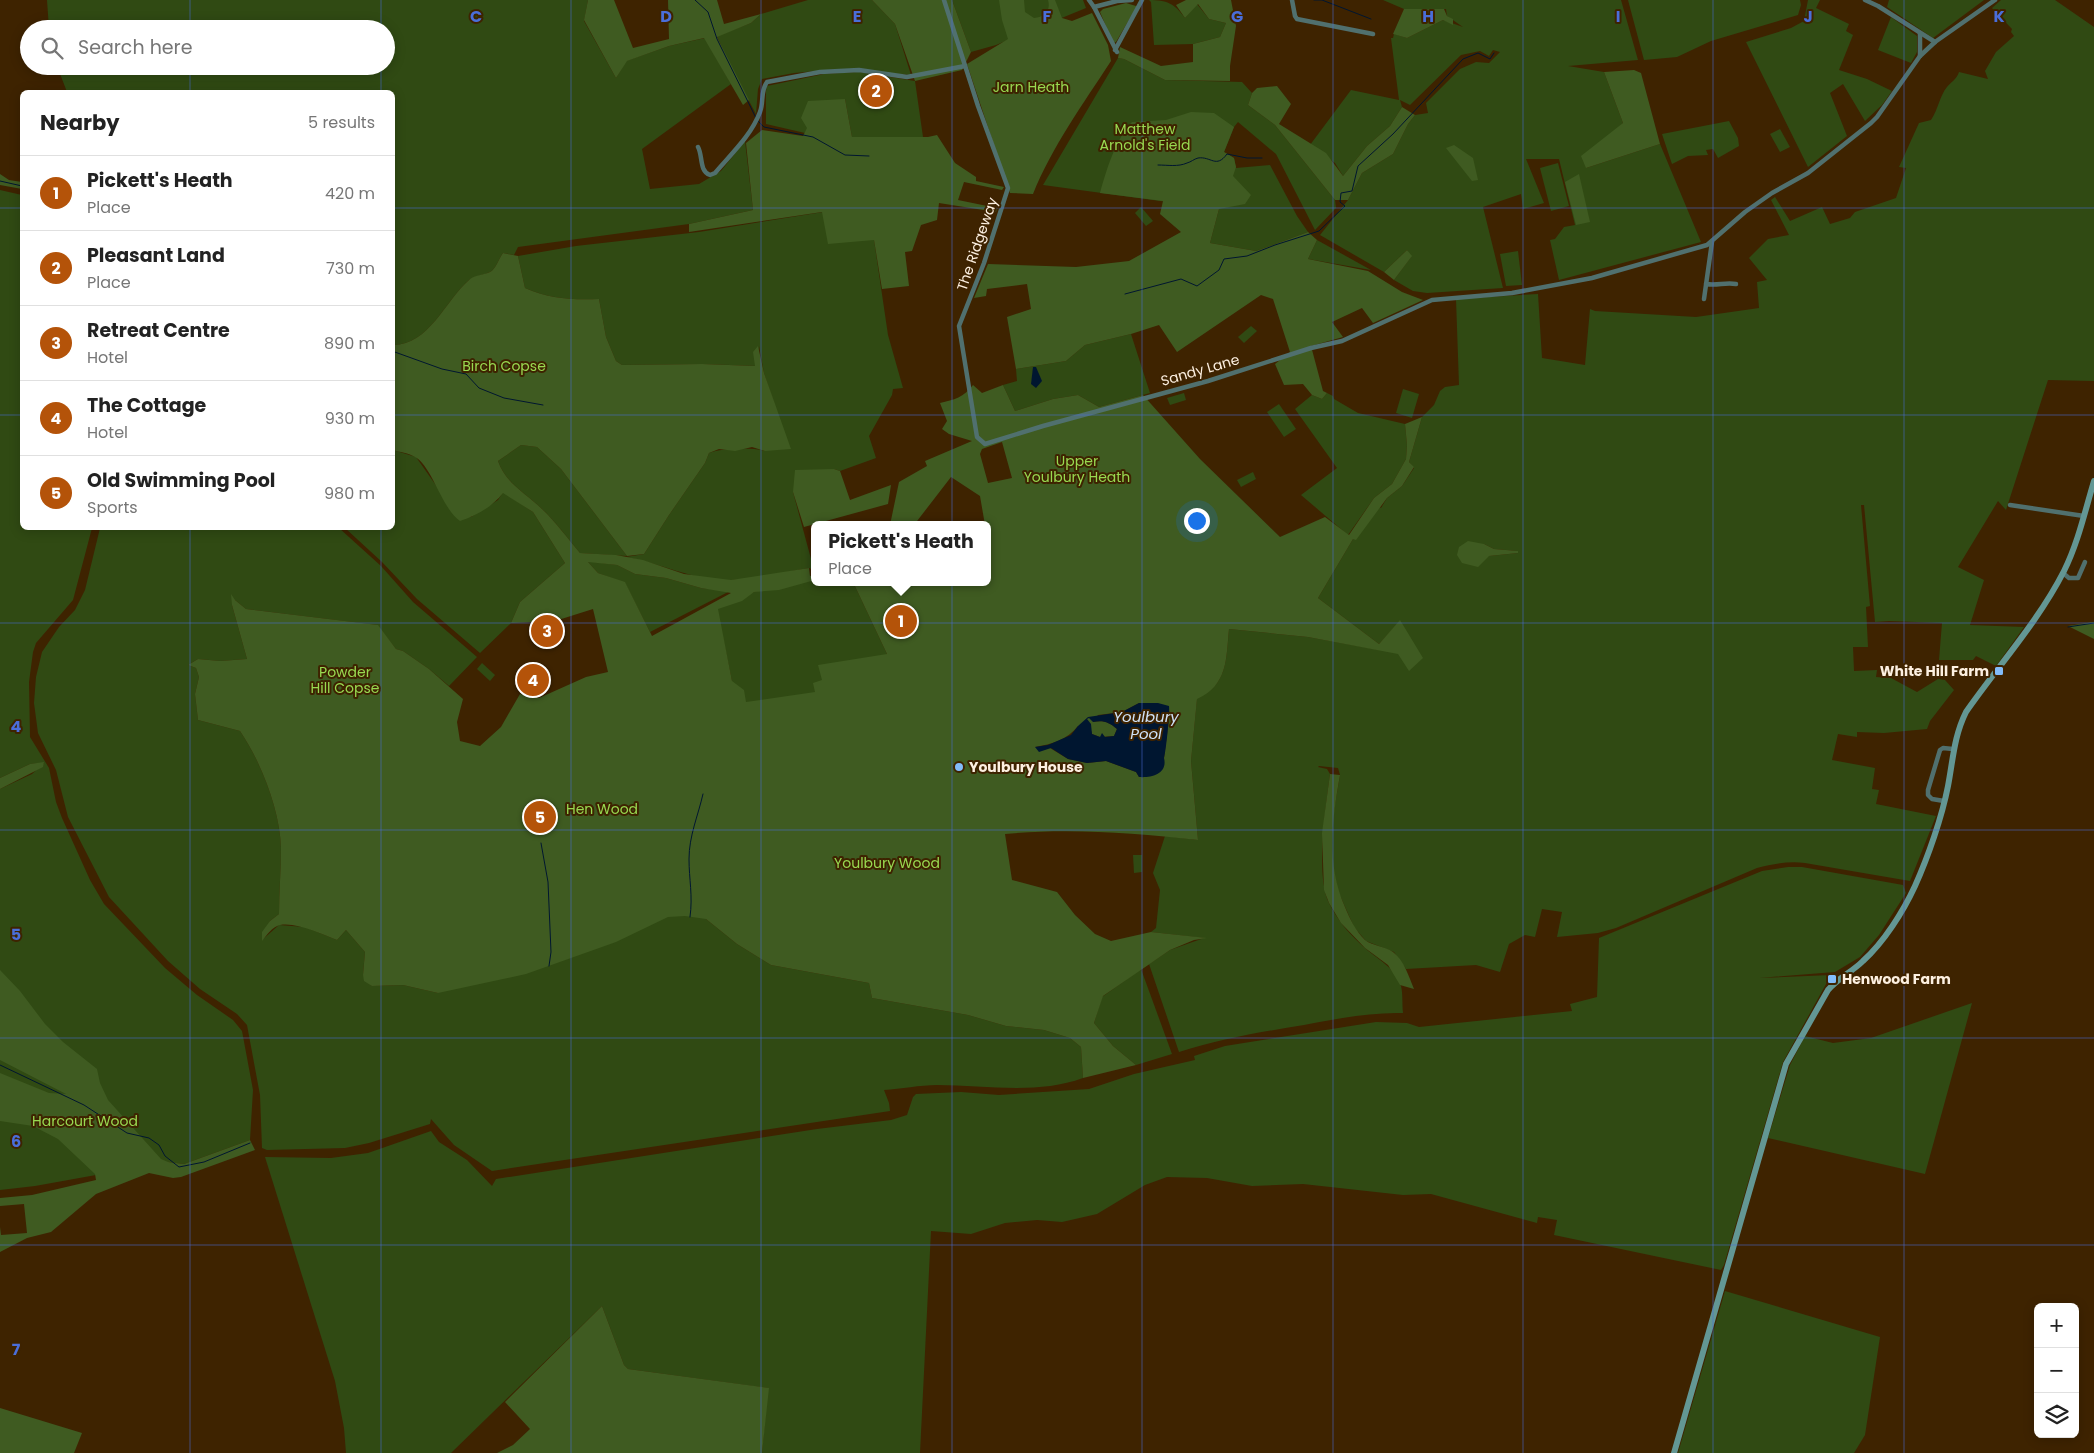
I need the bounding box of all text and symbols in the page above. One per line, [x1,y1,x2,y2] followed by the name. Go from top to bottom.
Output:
[470,5,482,28] text: C
[660,5,672,28] text: D
[853,5,861,28] text: E
[1043,5,1052,28] text: F
[1231,5,1243,28] text: G
[1422,5,1434,28] text: H
[1616,5,1620,28] text: I
[1803,5,1813,28] text: J
[1993,5,2005,28] text: K
[20,20,395,75] search box
[38,34,66,62] icon: search
[78,34,192,61] text: Search here
[860,72,892,110] pin: 2
[993,77,1069,97] park label: Jarn Heath
[40,108,120,137] text: Nearby
[308,111,375,134] text: 5 results
[1100,119,1190,155] park label: Matthew Arnold's Field
[87,167,233,194] text: Pickett's Heath
[53,182,59,205] text: 1
[325,182,375,205] text: 420 m
[952,195,1002,293] street label: The Ridgeway
[87,196,131,219] text: Place
[87,242,225,269] text: Pleasant Land
[51,257,61,280] text: 2
[326,257,375,280] text: 730 m
[87,271,131,294] text: Place
[87,317,230,344] text: Retreat Centre
[51,332,61,355] text: 3
[324,332,375,355] text: 890 m
[87,346,128,369] text: Hotel
[1158,349,1242,391] street label: Sandy Lane
[462,356,546,376] park label: Birch Copse
[87,392,206,419] text: The Cottage
[51,407,61,430] text: 4
[325,407,375,430] text: 930 m
[87,421,128,444] text: Hotel
[1024,451,1130,487] park label: Upper Youlbury Heath
[87,467,275,494] text: Old Swimming Pool
[51,482,61,505] text: 5
[324,482,375,505] text: 980 m
[87,496,138,519] text: Sports
[1184,508,1210,534] your location
[811,521,991,586] popup
[828,528,974,555] text: Pickett's Heath
[828,557,872,580] text: Place
[885,602,917,640] pin: 1
[531,612,563,650] pin: 3
[517,661,549,699] pin: 4
[1880,661,1989,681] place label: White Hill Farm
[311,662,380,698] park label: Powder Hill Copse
[1993,665,2005,677] marker: White Hill Farm
[1113,706,1179,744] water label: Youlbury Pool
[11,715,22,738] text: 4
[969,757,1083,777] place label: Youlbury House
[953,761,965,773] marker: Youlbury House
[524,798,556,836] pin: 5
[566,799,638,819] park label: Hen Wood
[834,853,940,873] park label: Youlbury Wood
[11,923,21,946] text: 5
[1842,969,1951,989] place label: Henwood Farm
[1826,973,1838,985] marker: Henwood Farm
[32,1111,138,1131] park label: Harcourt Wood
[11,1130,21,1153] text: 6
[2034,1303,2079,1438] map controls
[2034,1303,2079,1348] button: +
[12,1338,21,1361] text: 7
[2034,1348,2079,1393] button: −
[2034,1393,2079,1438] button: layers

